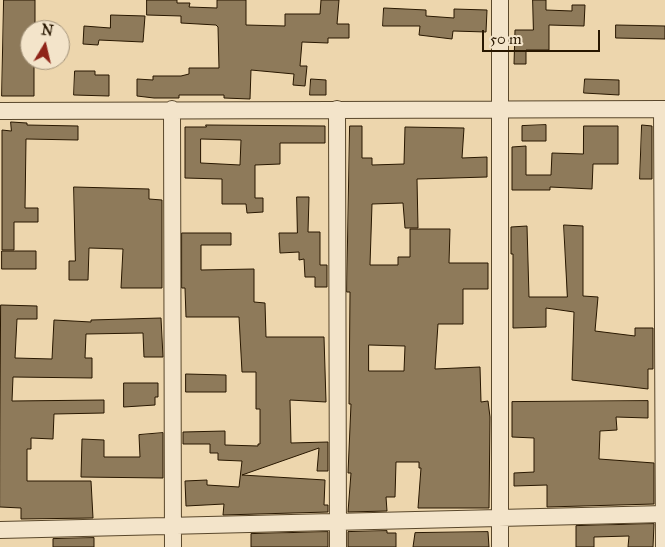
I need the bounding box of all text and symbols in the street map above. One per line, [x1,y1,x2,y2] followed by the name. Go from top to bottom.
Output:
[20,20,70,70] north arrow
[485,20,602,52] scale bar
[40,21,54,40] text: N
[490,30,522,48] text: 50 m

